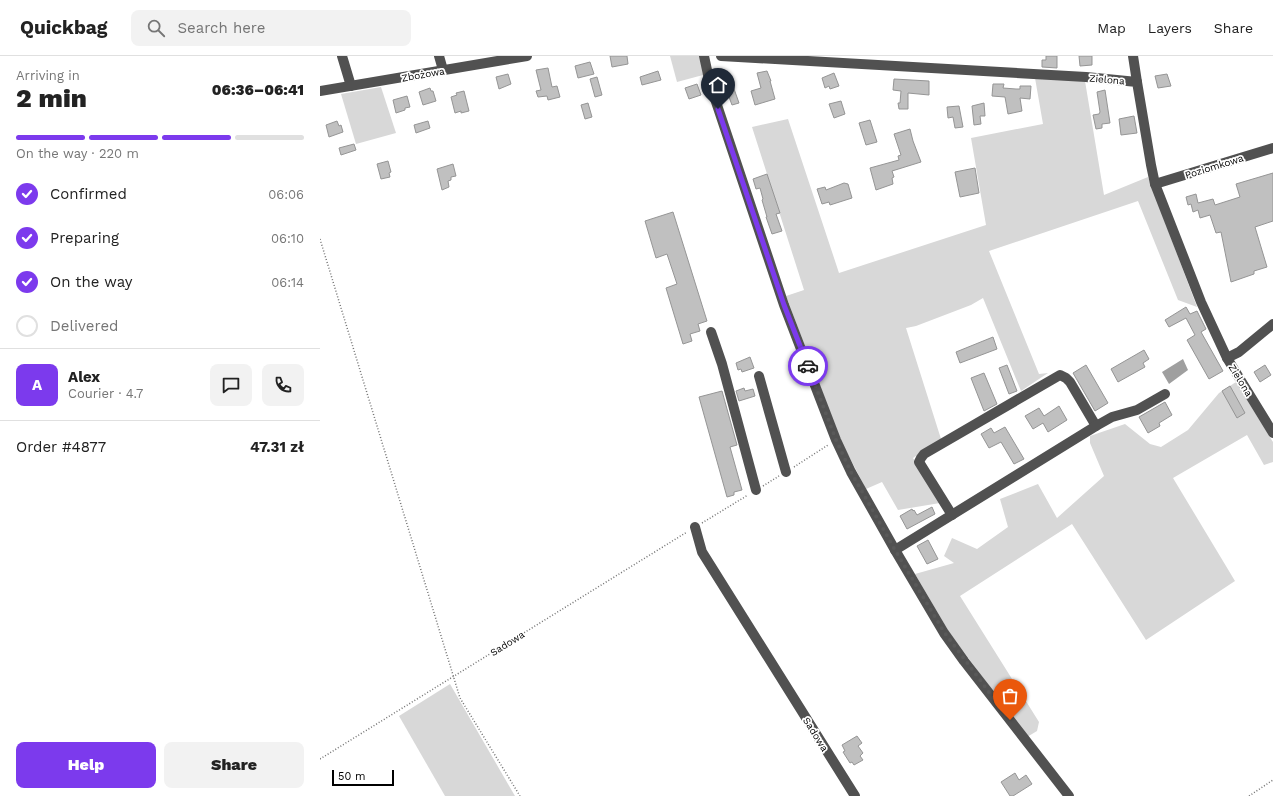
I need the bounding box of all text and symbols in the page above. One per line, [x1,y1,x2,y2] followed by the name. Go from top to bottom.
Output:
[131,10,411,46] search box
[20,16,107,39] text: Quickbag
[145,17,167,39] icon: search
[177,19,265,37] text: Search here
[1097,20,1126,36] text: Map
[1148,20,1192,36] text: Layers
[1214,20,1253,36] text: Share
[401,65,446,84] street label: Zbożowa
[16,68,80,83] text: Arriving in
[701,68,735,109] pin
[1089,72,1126,87] street label: Zielona
[707,74,729,96] icon: home
[212,81,304,99] text: 06:36–06:41
[16,83,87,113] text: 2 min
[16,146,139,161] text: On the way · 220 m
[1184,152,1245,181] street label: Poziomkowa
[16,183,38,205] icon: check
[50,185,127,203] text: Confirmed
[268,187,304,202] text: 06:06
[16,227,38,249] icon: check
[50,229,119,247] text: Preparing
[271,231,304,246] text: 06:10
[16,271,38,293] icon: check
[50,273,132,291] text: On the way
[271,275,304,290] text: 06:14
[50,317,118,335] text: Delivered
[788,346,828,386] courier
[797,355,819,377] icon: car
[1226,362,1255,399] street label: Zielona
[210,364,252,406] button: chat
[262,364,304,406] button: phone
[68,368,100,386] text: Alex
[32,376,42,394] text: A
[68,386,143,401] text: Courier · 4.7
[16,438,106,456] text: Order #4877
[250,438,304,456] text: 47.31 zł
[488,629,527,658] street label: Sadowa
[993,679,1027,720] pin
[999,685,1021,707] icon: bag
[801,715,830,754] street label: Sadowa
[16,742,156,788] button: Help
[164,742,304,788] button: Share
[332,768,394,787] scale bar
[338,770,365,783] text: 50 m

